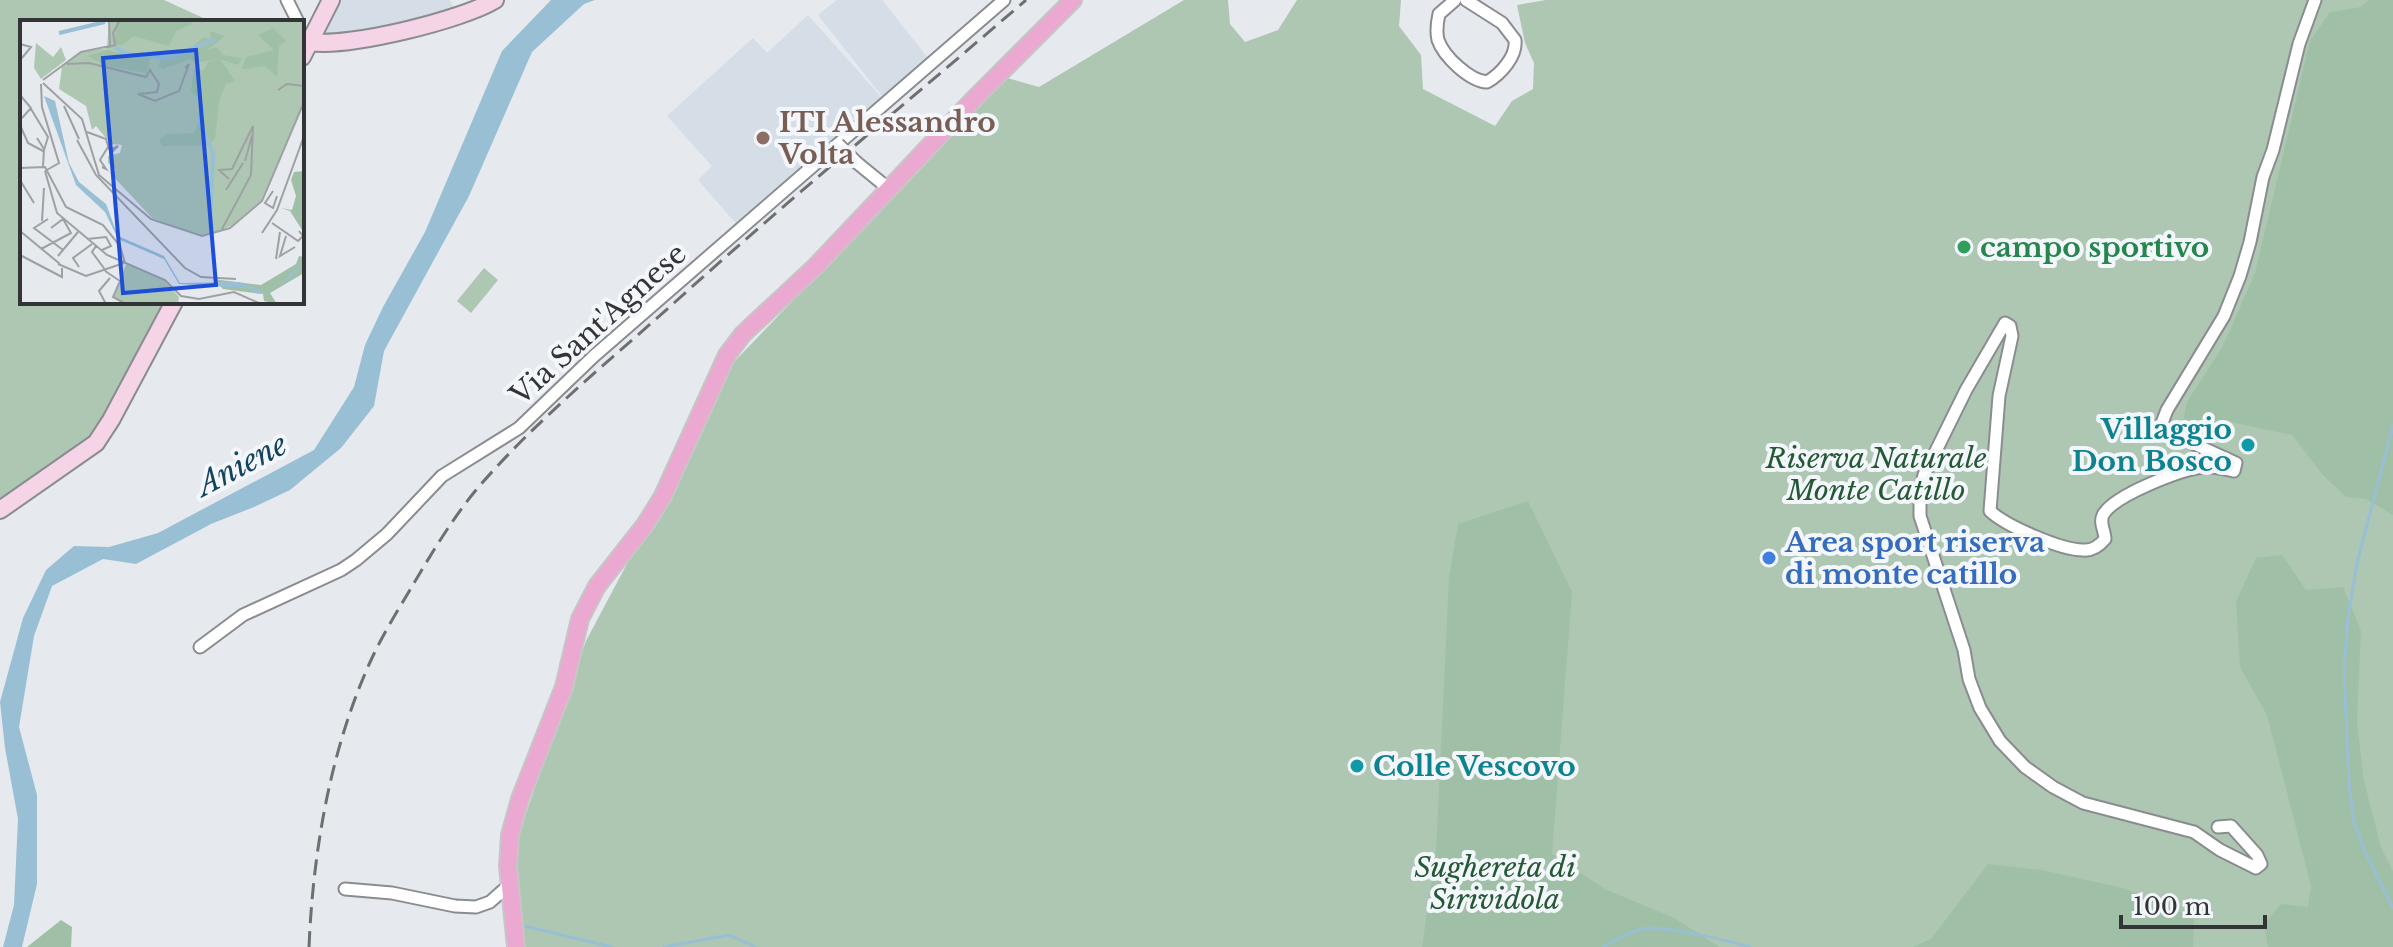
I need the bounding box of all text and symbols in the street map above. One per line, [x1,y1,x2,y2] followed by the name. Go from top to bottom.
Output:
[20,20,304,304] inset map
[778,105,996,172] place label: ITI Alessandro Volta
[754,129,772,147] marker: ITI Alessandro Volta
[1980,230,2209,265] place label: campo sportivo
[502,236,693,413] street label: Via Sant'Agnese
[1955,238,1973,256] marker: campo sportivo
[2072,412,2232,479] place label: Villaggio Don Bosco
[187,425,294,506] water label: Aniene
[2239,436,2257,454] marker: Villaggio Don Bosco
[1765,441,1987,508] park label: Riserva Naturale Monte Catillo
[1784,525,2045,592] place label: Area sport riserva di monte catillo
[1760,549,1778,567] marker: Area sport riserva di monte catillo
[1373,749,1576,784] place label: Colle Vescovo
[1348,757,1366,775] marker: Colle Vescovo
[1414,850,1576,917] park label: Sughereta di Sirividola
[2121,879,2265,929] scale bar
[2133,892,2211,921] text: 100 m

